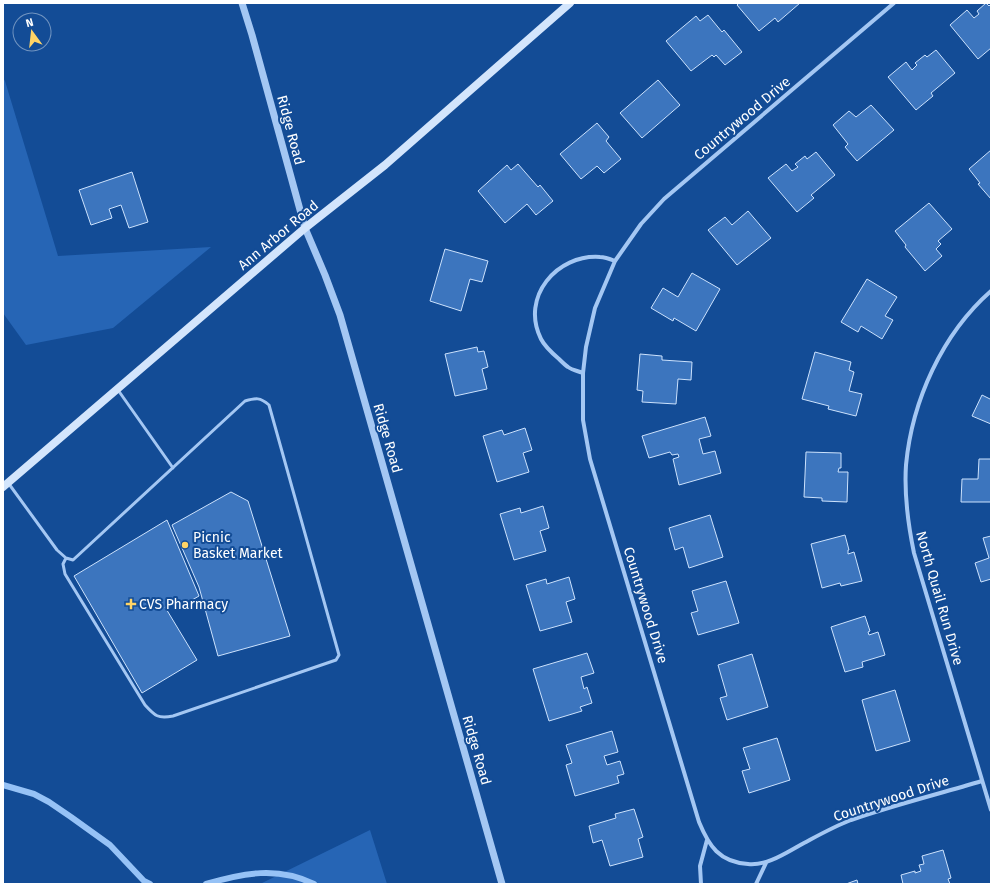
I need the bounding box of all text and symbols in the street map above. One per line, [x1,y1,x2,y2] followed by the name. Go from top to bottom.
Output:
[12,12,52,52] north arrow
[24,16,35,30] text: N
[691,73,794,164] street label: Countrywood Drive
[273,93,308,167] street label: Ridge Road
[235,197,322,274] street label: Ann Arbor Road
[369,401,406,475] street label: Ridge Road
[193,529,284,562] place label: Picnic Basket Market
[912,529,967,667] street label: North Quail Run Drive
[180,540,190,550] marker: Picnic Basket Market
[620,545,671,665] street label: Countrywood Drive
[139,596,228,613] place label: CVS Pharmacy
[126,599,136,609] marker: CVS Pharmacy
[458,713,495,787] street label: Ridge Road
[831,772,951,825] street label: Countrywood Drive

